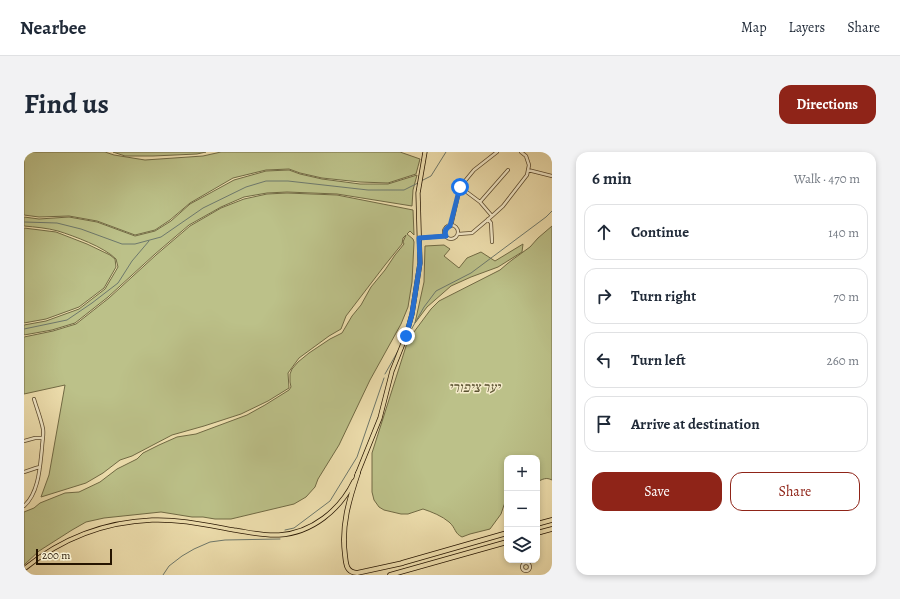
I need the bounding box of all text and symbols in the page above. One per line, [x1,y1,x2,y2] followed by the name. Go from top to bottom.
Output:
[20,15,86,41] text: Nearbee
[741,18,767,37] text: Map
[789,18,825,37] text: Layers
[847,18,880,37] text: Share
[24,85,109,123] text: Find us
[779,85,876,124] button: Directions
[592,167,632,190] text: 6 min
[794,170,860,187] text: Walk · 470 m
[451,178,469,196] route start
[593,221,615,243] icon: ahead
[631,222,689,242] text: Continue
[828,224,859,241] text: 140 m
[593,285,615,307] icon: right
[631,286,696,306] text: Turn right
[833,288,859,305] text: 70 m
[397,327,415,345] route end
[593,349,615,371] icon: left
[631,350,686,370] text: Turn left
[826,352,859,369] text: 260 m
[448,378,502,397] park label: יער ציפורי
[593,413,615,435] icon: arrive
[631,414,760,434] text: Arrive at destination
[504,455,540,563] map controls
[504,455,540,491] button: +
[592,472,722,511] button: Save
[730,472,860,511] button: Share
[504,491,540,527] button: −
[504,527,540,563] button: layers
[36,547,112,566] scale bar
[42,548,70,563] text: 200 m

